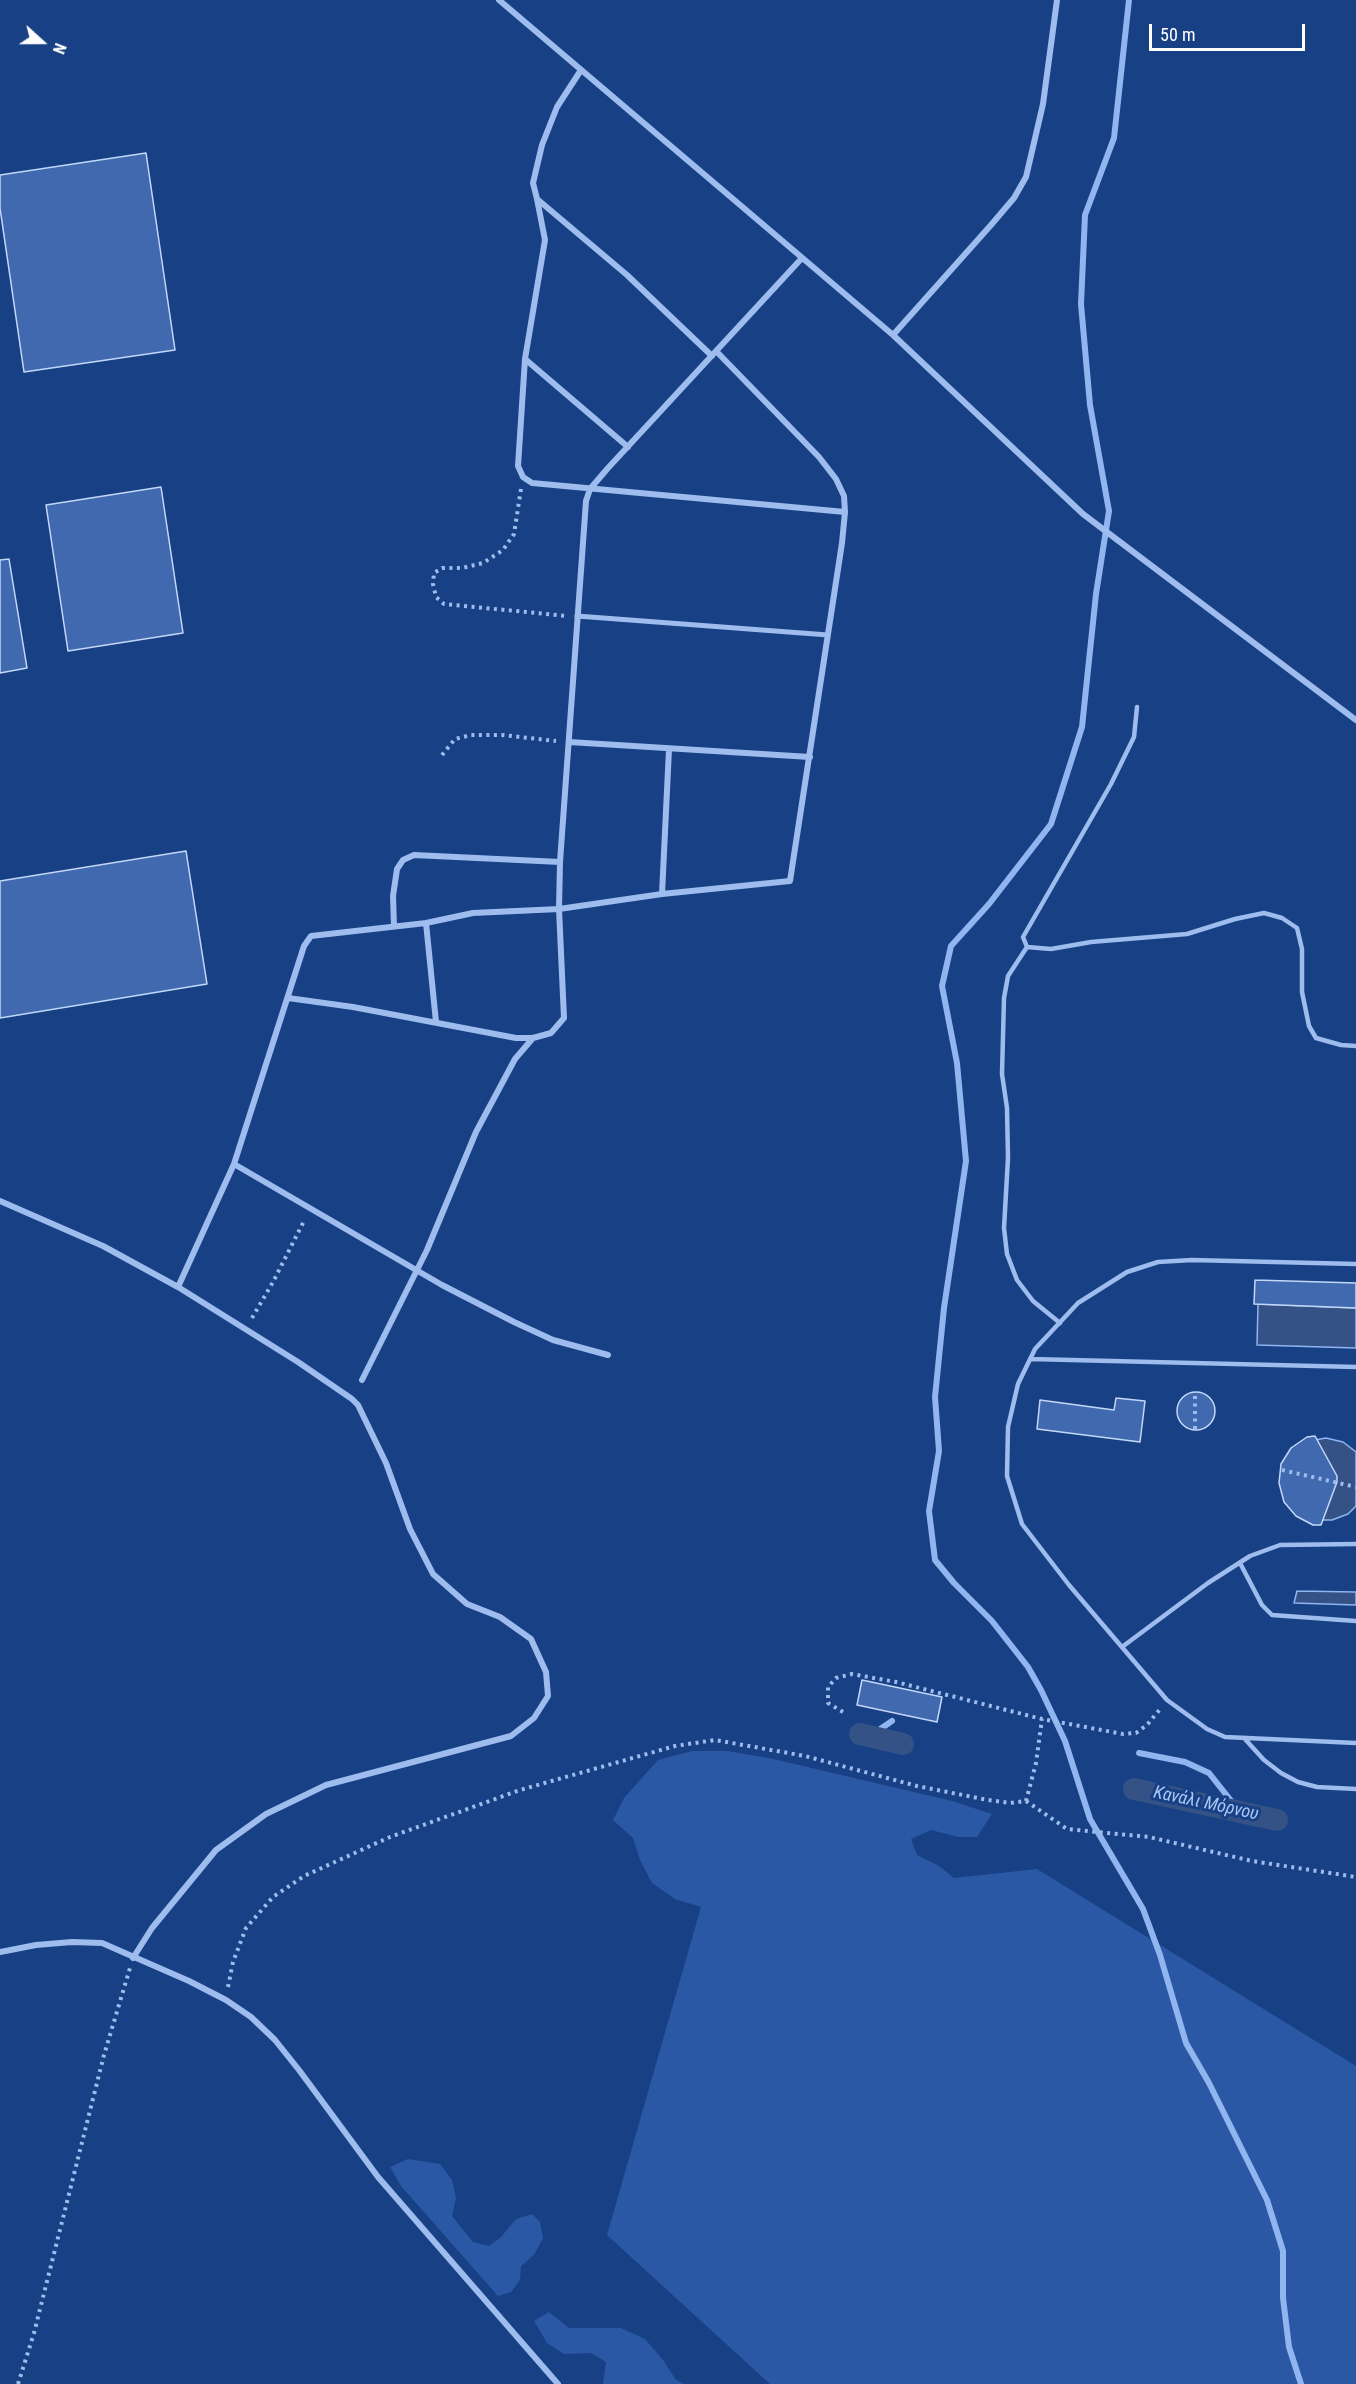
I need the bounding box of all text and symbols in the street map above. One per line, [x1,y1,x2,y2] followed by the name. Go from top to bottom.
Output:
[12,12,72,72] north arrow
[1152,12,1308,50] scale bar
[1160,24,1195,45] text: 50 m
[49,41,70,57] text: N
[1152,1782,1260,1826] water label: Κανάλι Μόρνου

